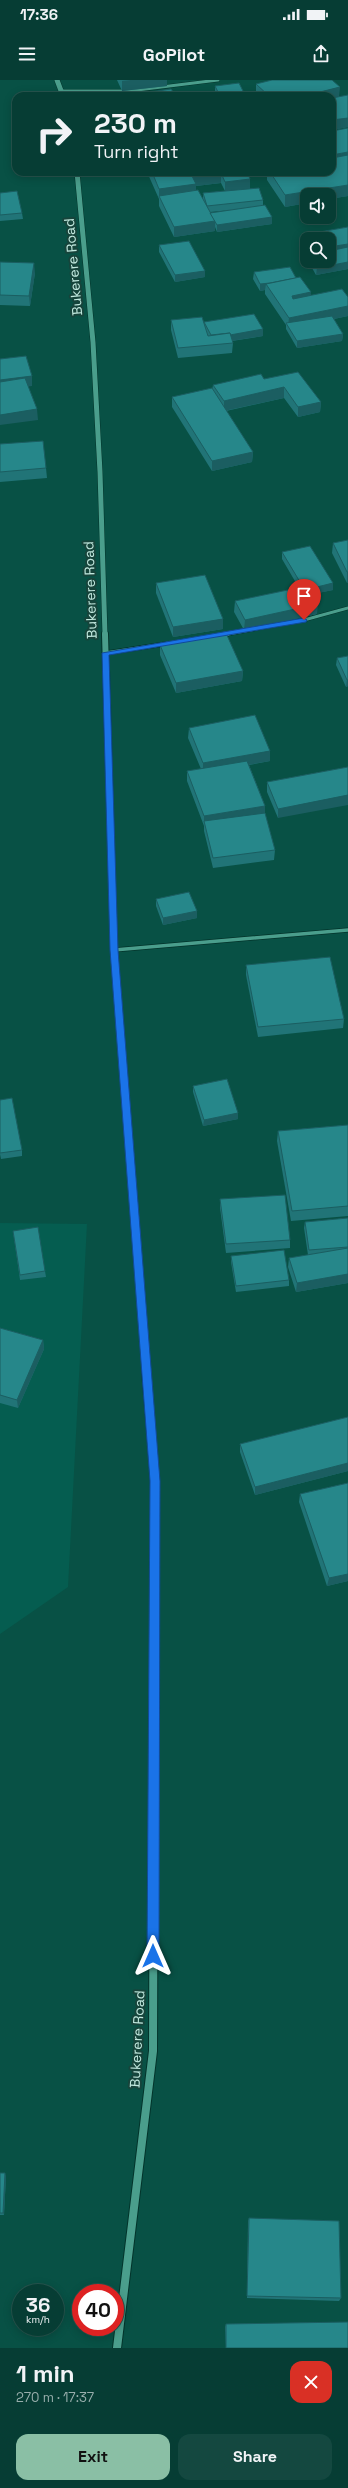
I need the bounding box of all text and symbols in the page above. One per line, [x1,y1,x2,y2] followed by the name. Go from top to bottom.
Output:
[20,5,58,24] text: 17:36
[16,43,38,65] icon: menu
[143,43,205,66] text: GoPilot
[310,43,332,65] icon: share
[94,105,177,141] text: 230 m
[28,108,80,160] icon: right
[94,140,178,163] text: Turn right
[300,188,336,268] map controls
[300,188,336,224] button: sound
[60,217,86,317] street label: Bukerere Road
[300,232,336,268] button: search
[79,541,101,639] street label: Bukerere Road
[287,579,321,620] pin
[293,585,315,607] icon: arrive
[132,1935,174,1977] position arrow
[125,1990,149,2088] street label: Bukerere Road
[72,2284,124,2336] speed limit sign: 40
[26,2292,50,2318] text: 36
[26,2313,50,2326] text: km/h
[16,2358,75,2389] text: 1 min
[290,2361,332,2403] button: close
[16,2389,94,2406] text: 270 m · 17:37
[16,2434,170,2480] button: Exit
[178,2434,332,2480] button: Share

